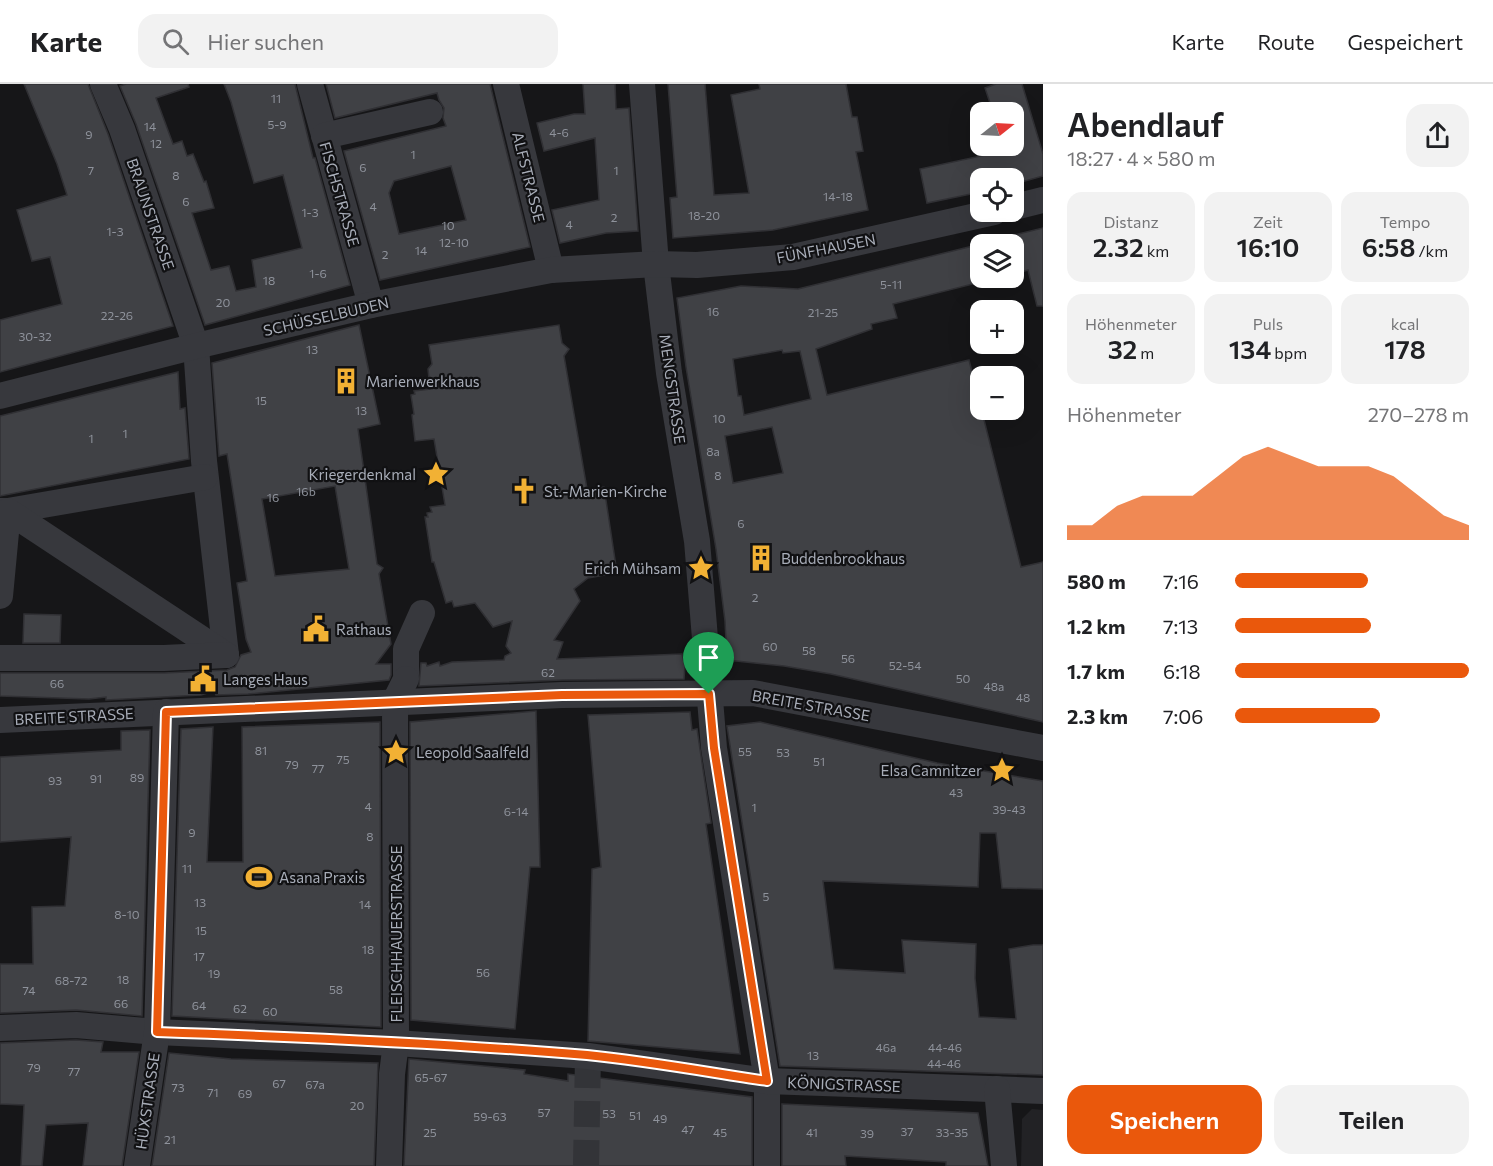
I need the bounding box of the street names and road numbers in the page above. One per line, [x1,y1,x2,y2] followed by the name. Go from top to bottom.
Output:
[509,130,549,224] street label: ALFSTRASSE
[316,139,364,249] street label: FISCHSTRASSE
[123,156,179,272] street label: BRAUNSTRASSE
[775,230,877,266] street label: FÜNFHAUSEN
[261,293,391,339] street label: SCHÜSSELBUDEN
[656,333,690,445] street label: MENGSTRASSE
[751,686,871,724] street label: BREITE STRASSE
[14,704,134,728] street label: BREITE STRASSE
[387,846,405,1022] street label: FLEISCHHAUERSTRASSE
[131,1051,163,1151] street label: HÜXSTRASSE
[787,1073,901,1095] street label: KÖNIGSTRASSE

